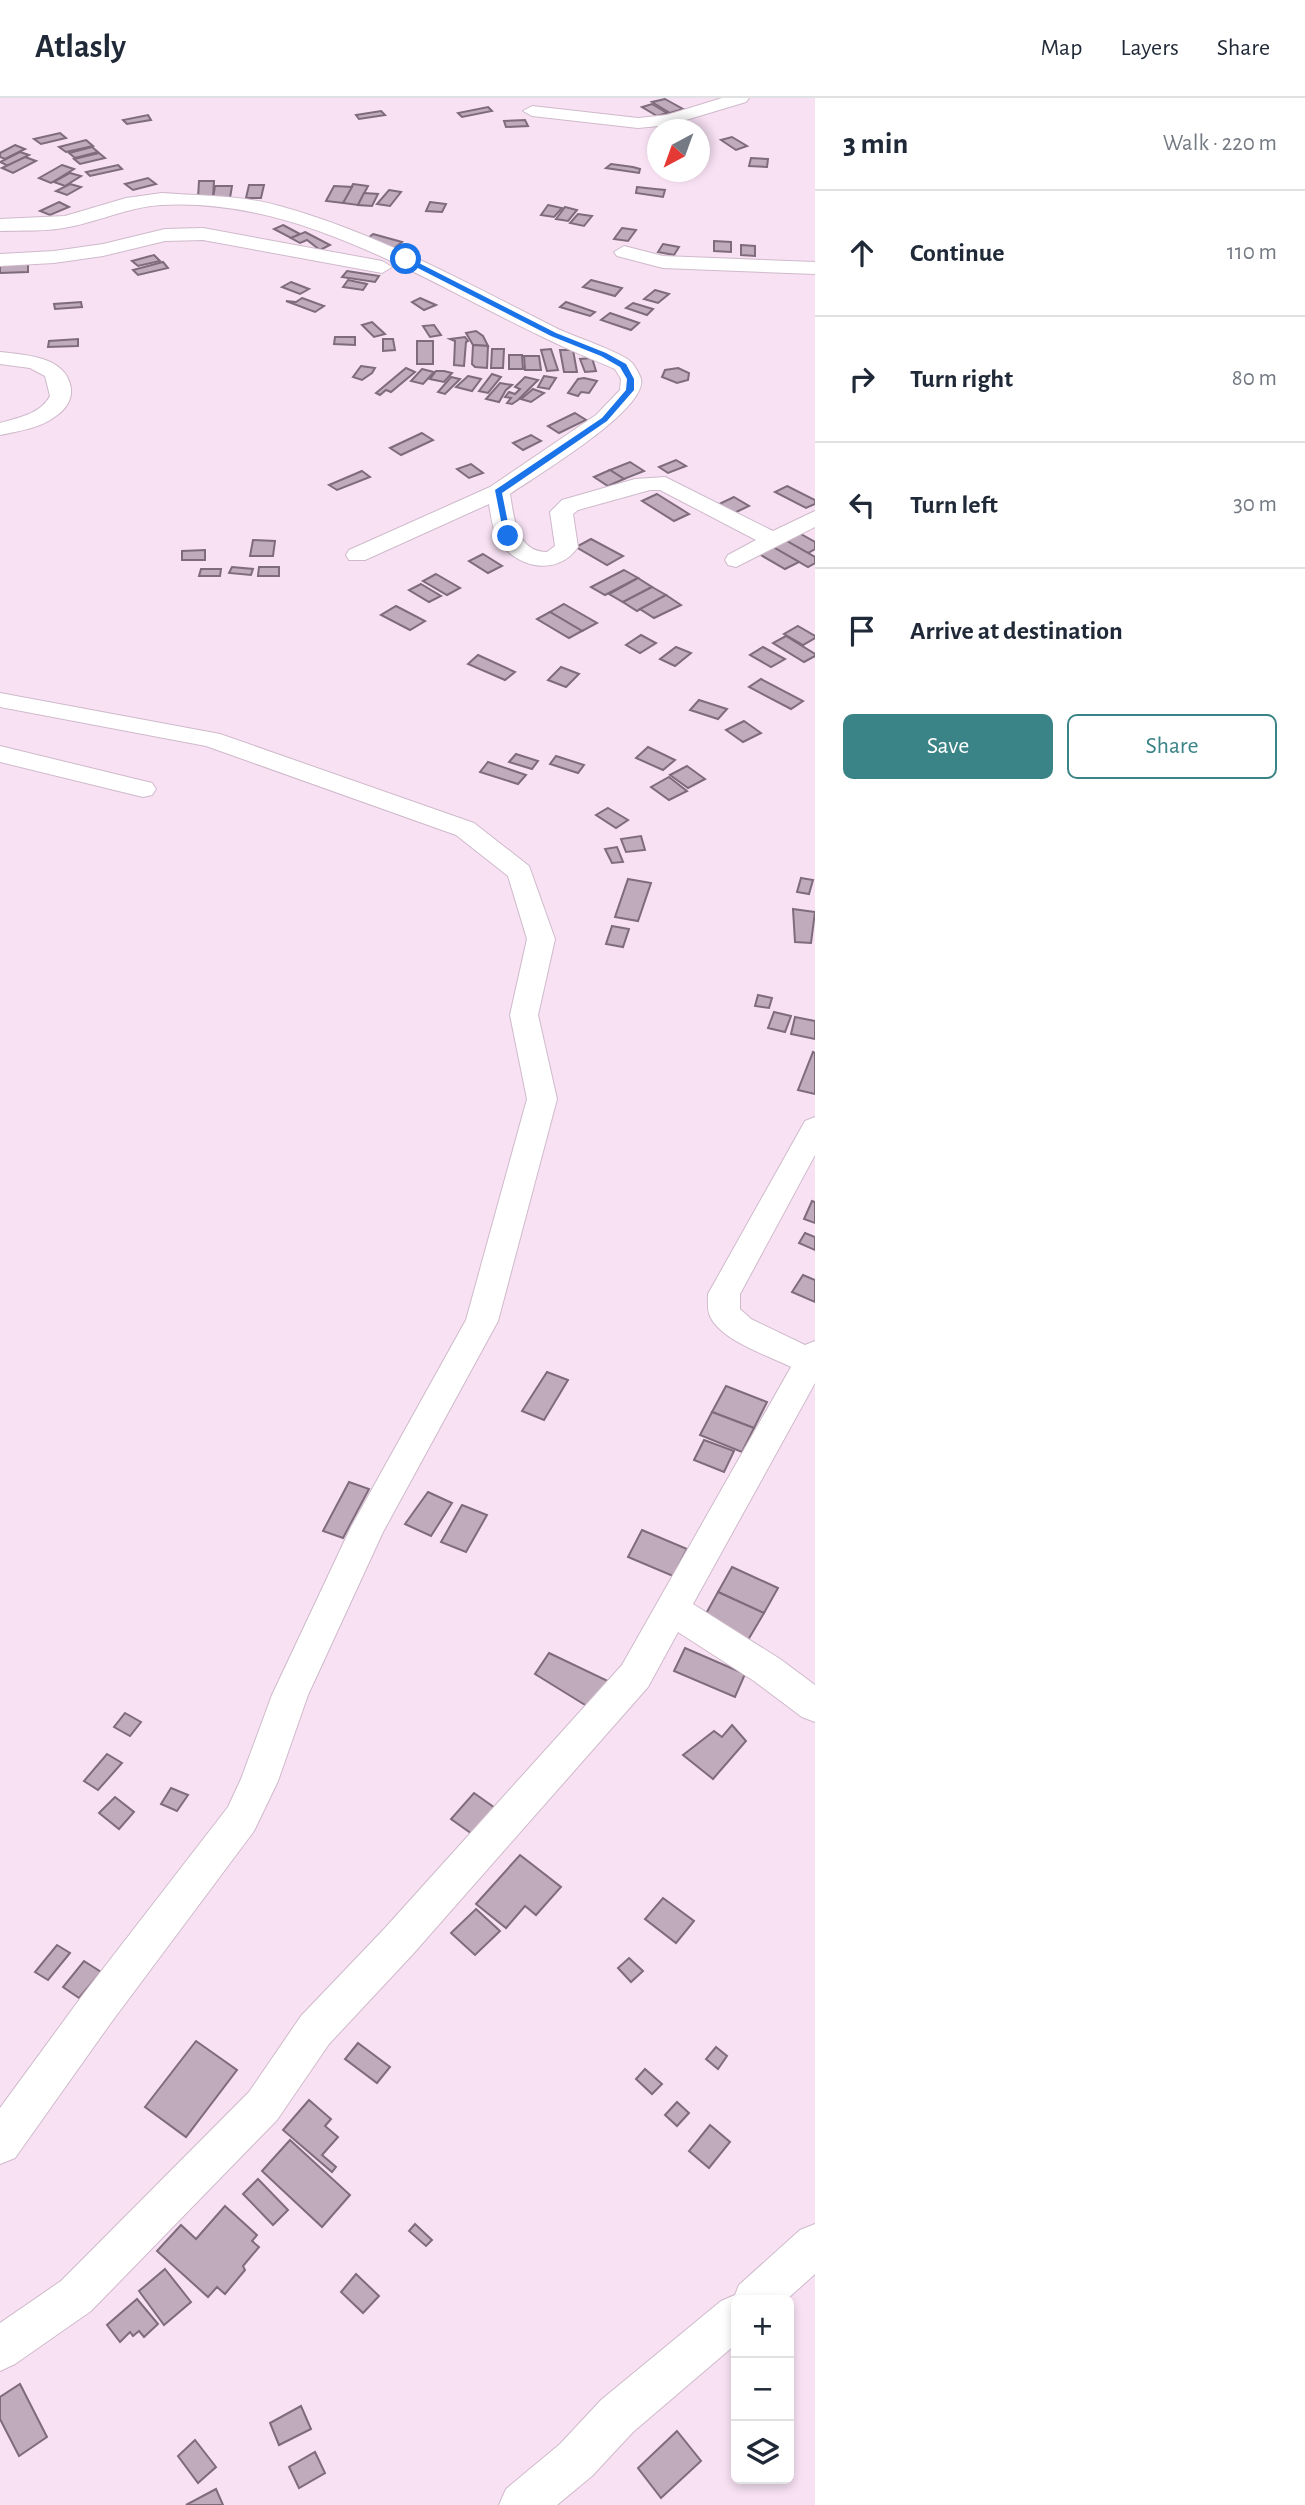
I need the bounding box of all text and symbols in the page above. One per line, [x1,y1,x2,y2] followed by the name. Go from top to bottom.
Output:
[35,31,126,64] text: Atlasly
[1040,36,1082,60] text: Map
[1120,36,1179,60] text: Layers
[1217,36,1270,60] text: Share
[647,119,710,182] north arrow
[843,129,908,159] text: 3 min
[1163,132,1277,155] text: Walk · 220 m
[843,234,881,272] icon: ahead
[910,240,1005,266] text: Continue
[1227,241,1277,264] text: 110 m
[390,243,421,274] route start
[843,360,881,398] icon: right
[910,366,1013,392] text: Turn right
[1232,367,1277,390] text: 80 m
[843,486,881,524] icon: left
[910,492,998,518] text: Turn left
[1233,493,1277,516] text: 30 m
[492,520,523,551] route end
[843,612,881,650] icon: arrive
[910,618,1123,644] text: Arrive at destination
[843,714,1053,779] button: Save
[1067,714,1277,779] button: Share
[731,2295,794,2484] map controls
[731,2295,794,2358] button: +
[731,2358,794,2421] button: −
[731,2421,794,2484] button: layers

